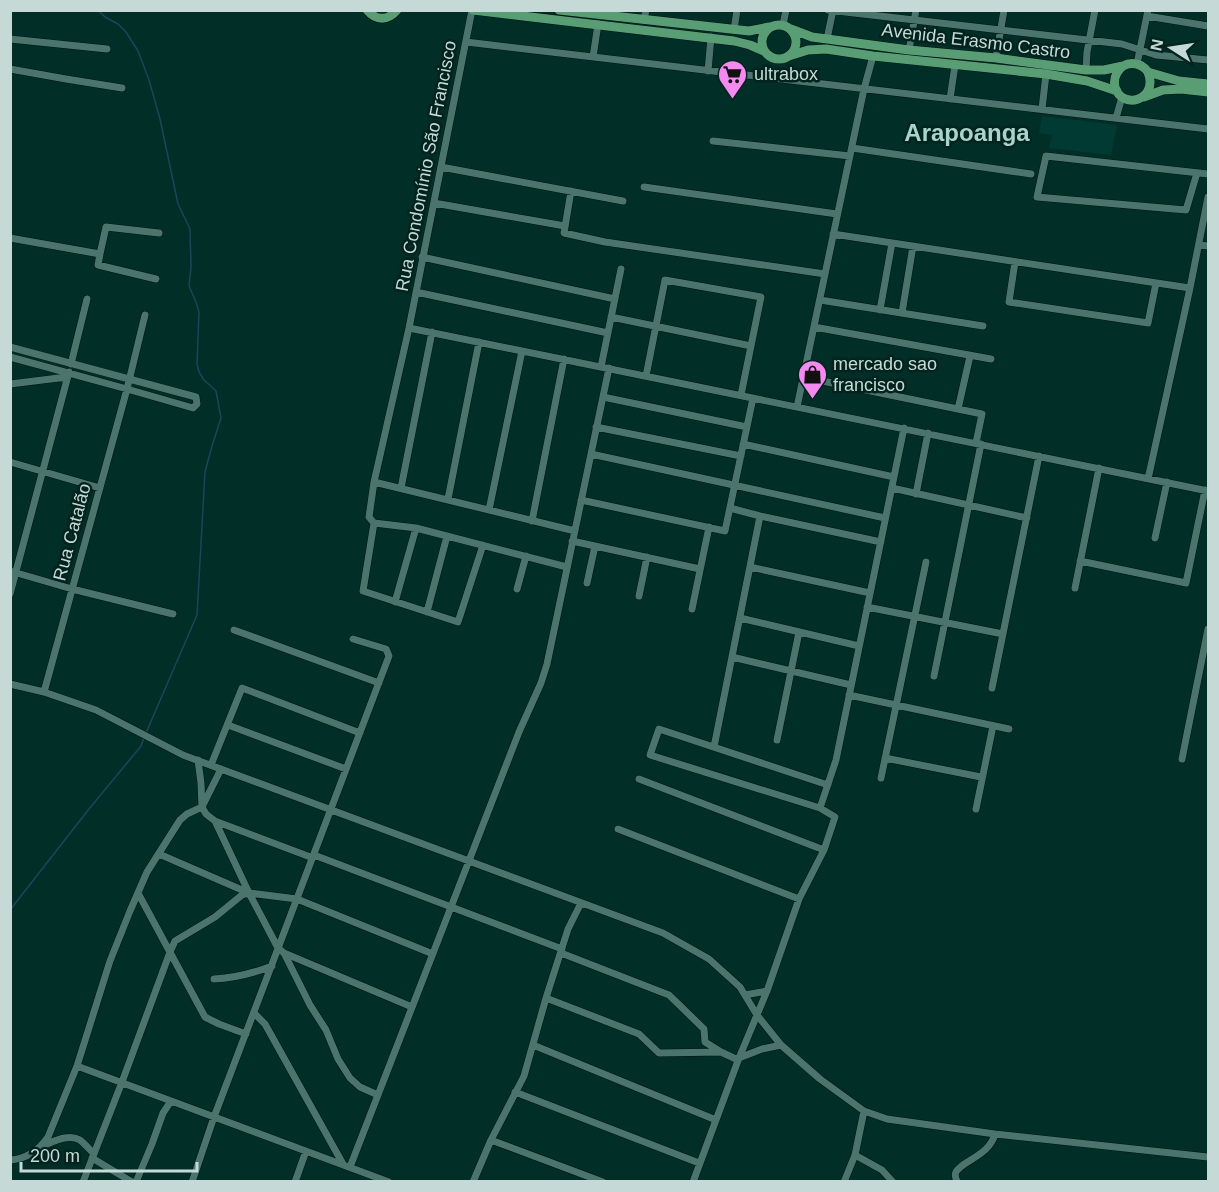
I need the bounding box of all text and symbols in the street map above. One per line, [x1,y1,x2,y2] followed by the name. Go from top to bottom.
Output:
[1141,18,1201,78] north arrow
[881,20,1071,62] street label: Avenida Erasmo Castro
[1147,38,1166,52] text: N
[392,39,460,293] street label: Rua Condomínio São Francisco
[717,58,749,100] supermarket icon: ultrabox
[754,64,818,84] place label: ultrabox
[904,119,1030,146] district label: Arapoanga
[833,354,937,395] place label: mercado sao francisco
[796,358,828,400] shop icon: mercado sao francisco
[49,481,95,583] street label: Rua Catalão
[21,1135,196,1173] scale bar
[30,1146,80,1166] text: 200 m

